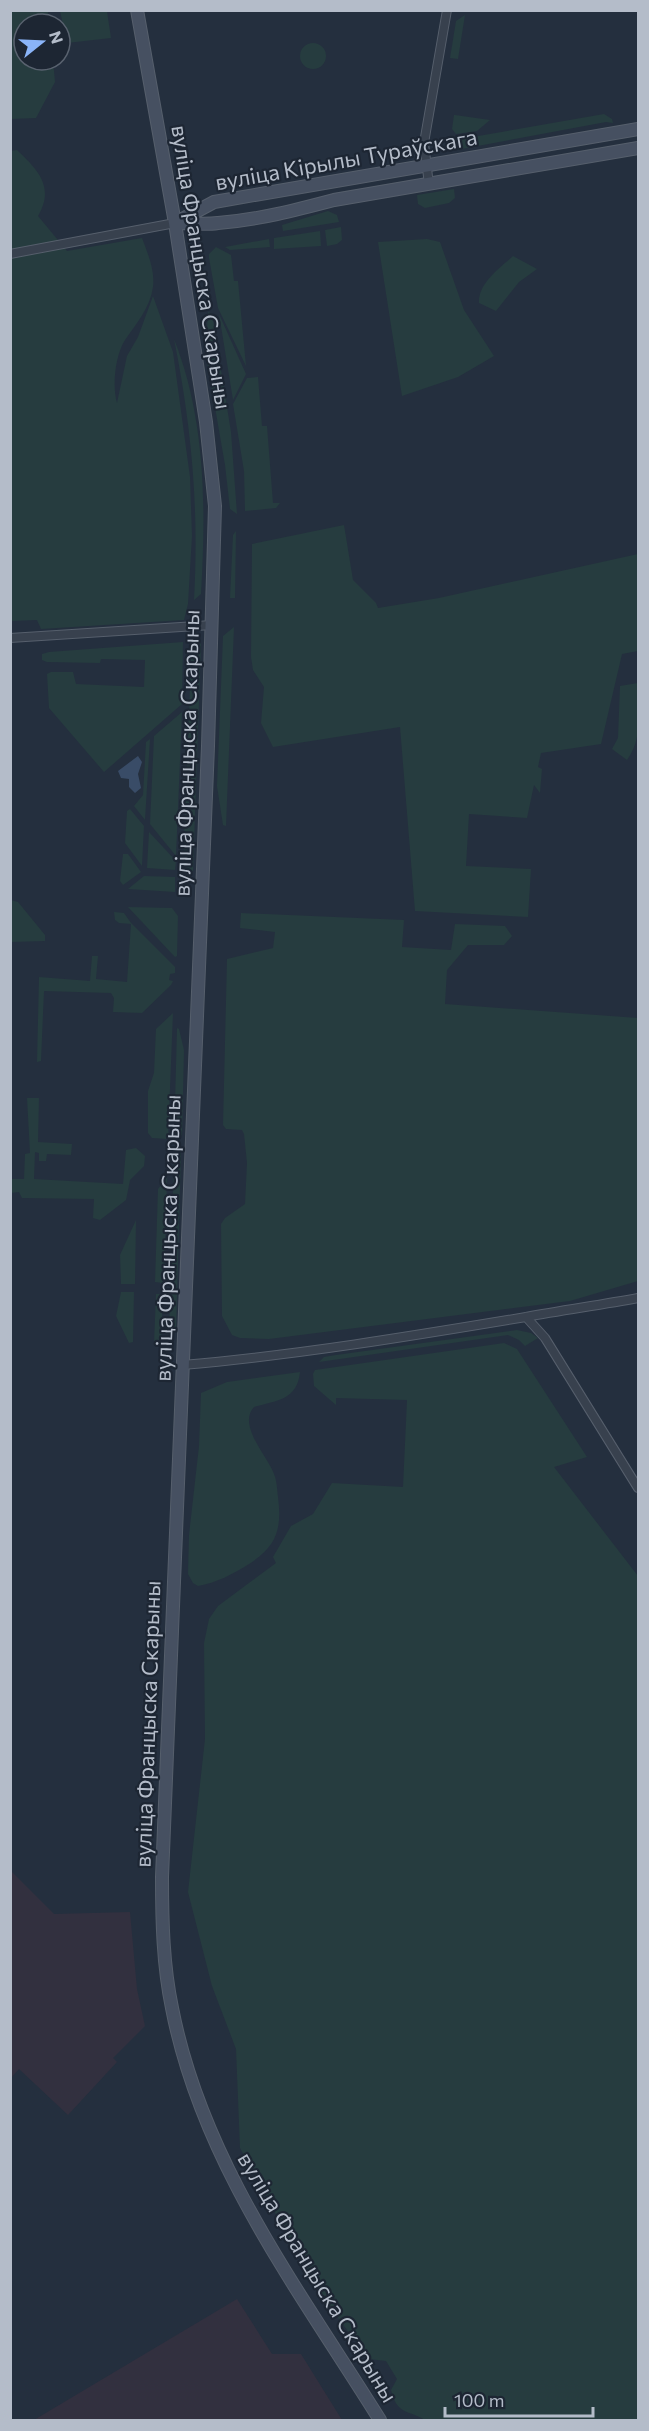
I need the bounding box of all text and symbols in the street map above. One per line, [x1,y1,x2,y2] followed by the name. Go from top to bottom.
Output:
[12,12,72,72] north arrow
[46,29,68,46] text: N
[166,123,238,411] street label: вуліца Францыска Скарыны
[213,123,479,195] street label: вуліца Кірылы Тураўскага
[167,609,205,897] street label: вуліца Францыска Скарыны
[148,1094,186,1382] street label: вуліца Францыска Скарыны
[128,1580,166,1868] street label: вуліца Францыска Скарыны
[232,2147,404,2407] street label: вуліца Францыска Скарыны
[445,2380,594,2418] scale bar
[454,2389,504,2411] text: 100 m

